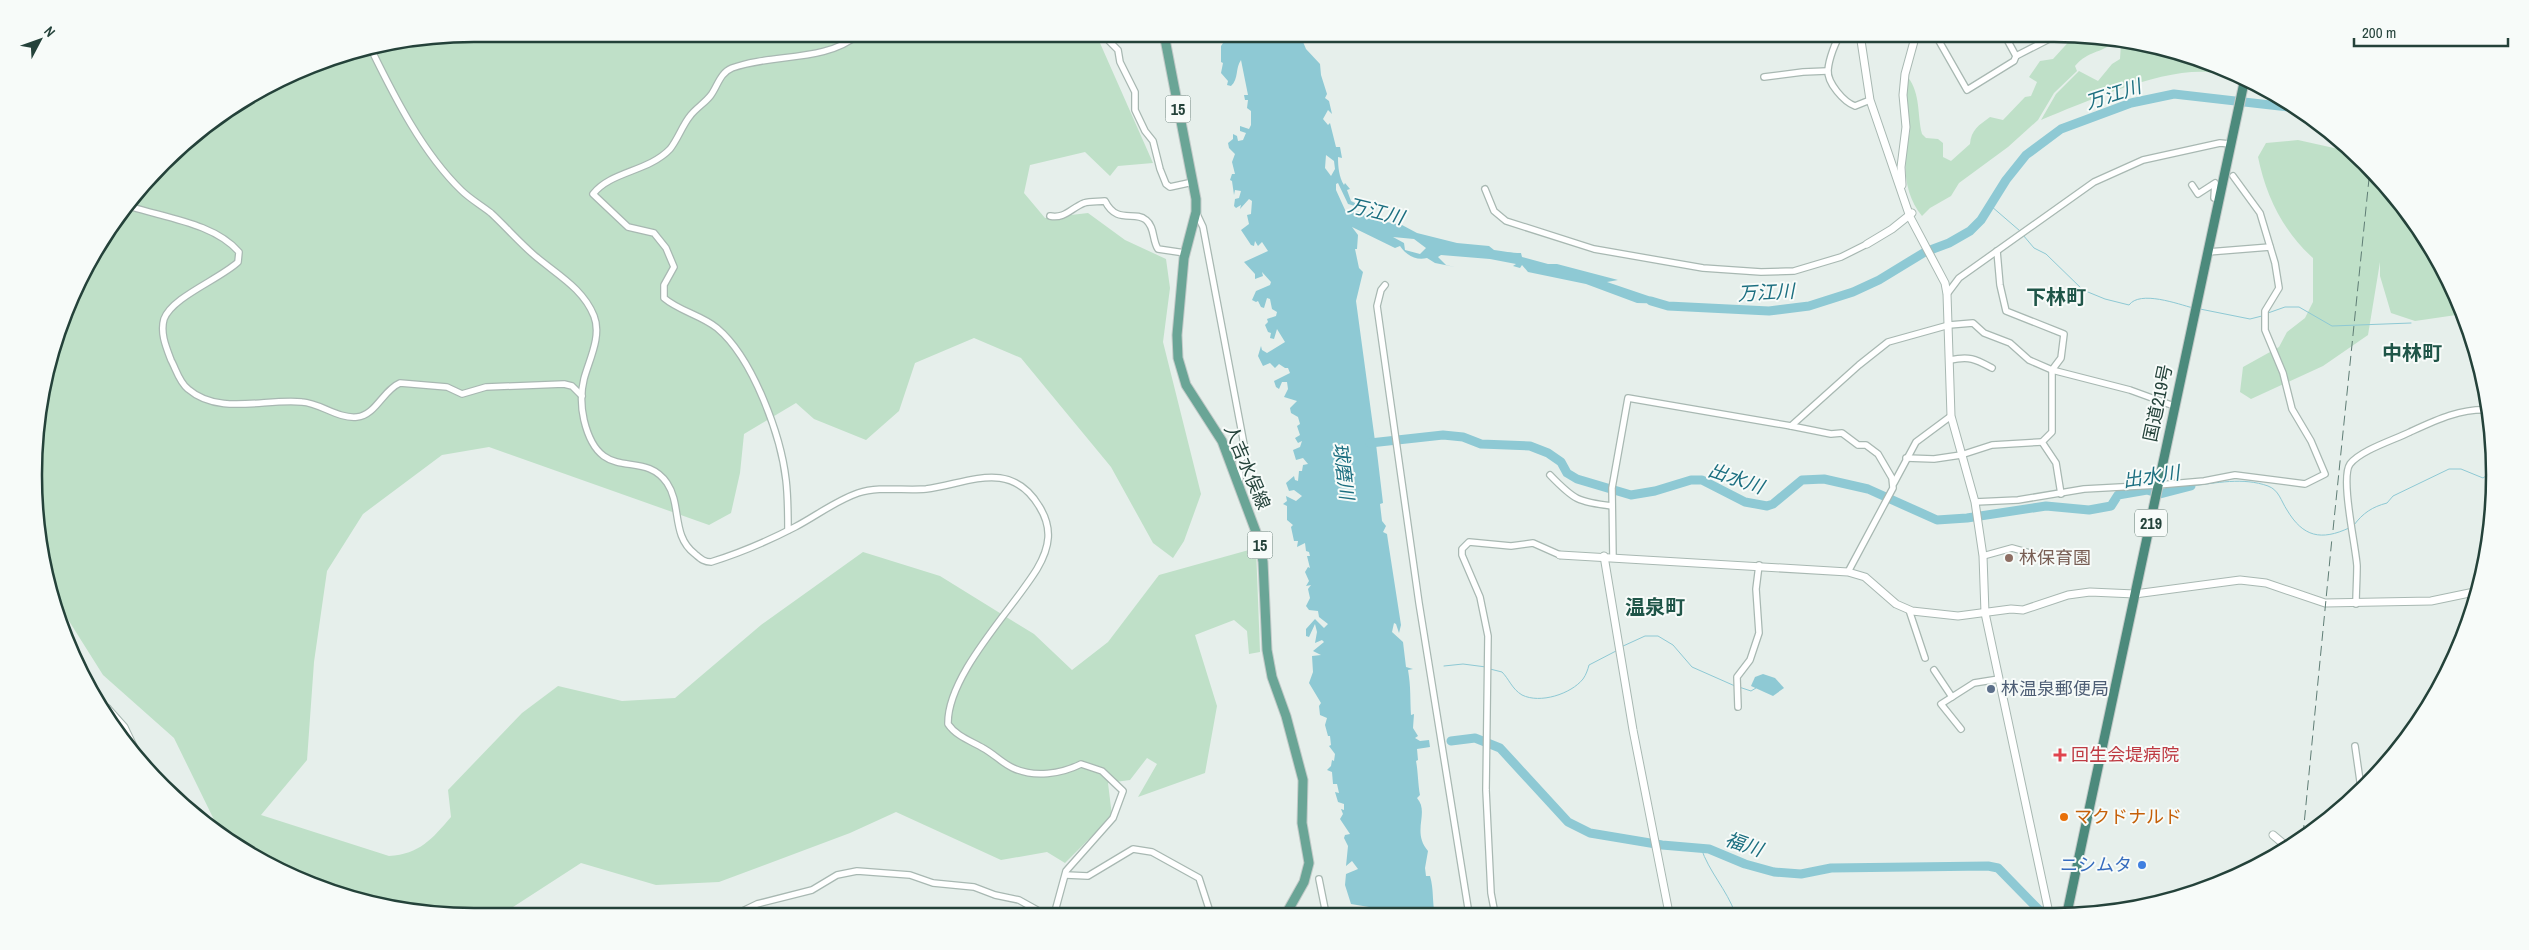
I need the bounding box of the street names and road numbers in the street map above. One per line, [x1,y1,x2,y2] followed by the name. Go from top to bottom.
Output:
[1166,96,1190,122] road number: 15
[2137,362,2178,444] street label: 国道219号
[1218,420,1277,513] street label: 人吉水俣線
[2135,509,2167,536] road number: 219
[1248,532,1272,558] road number: 15

